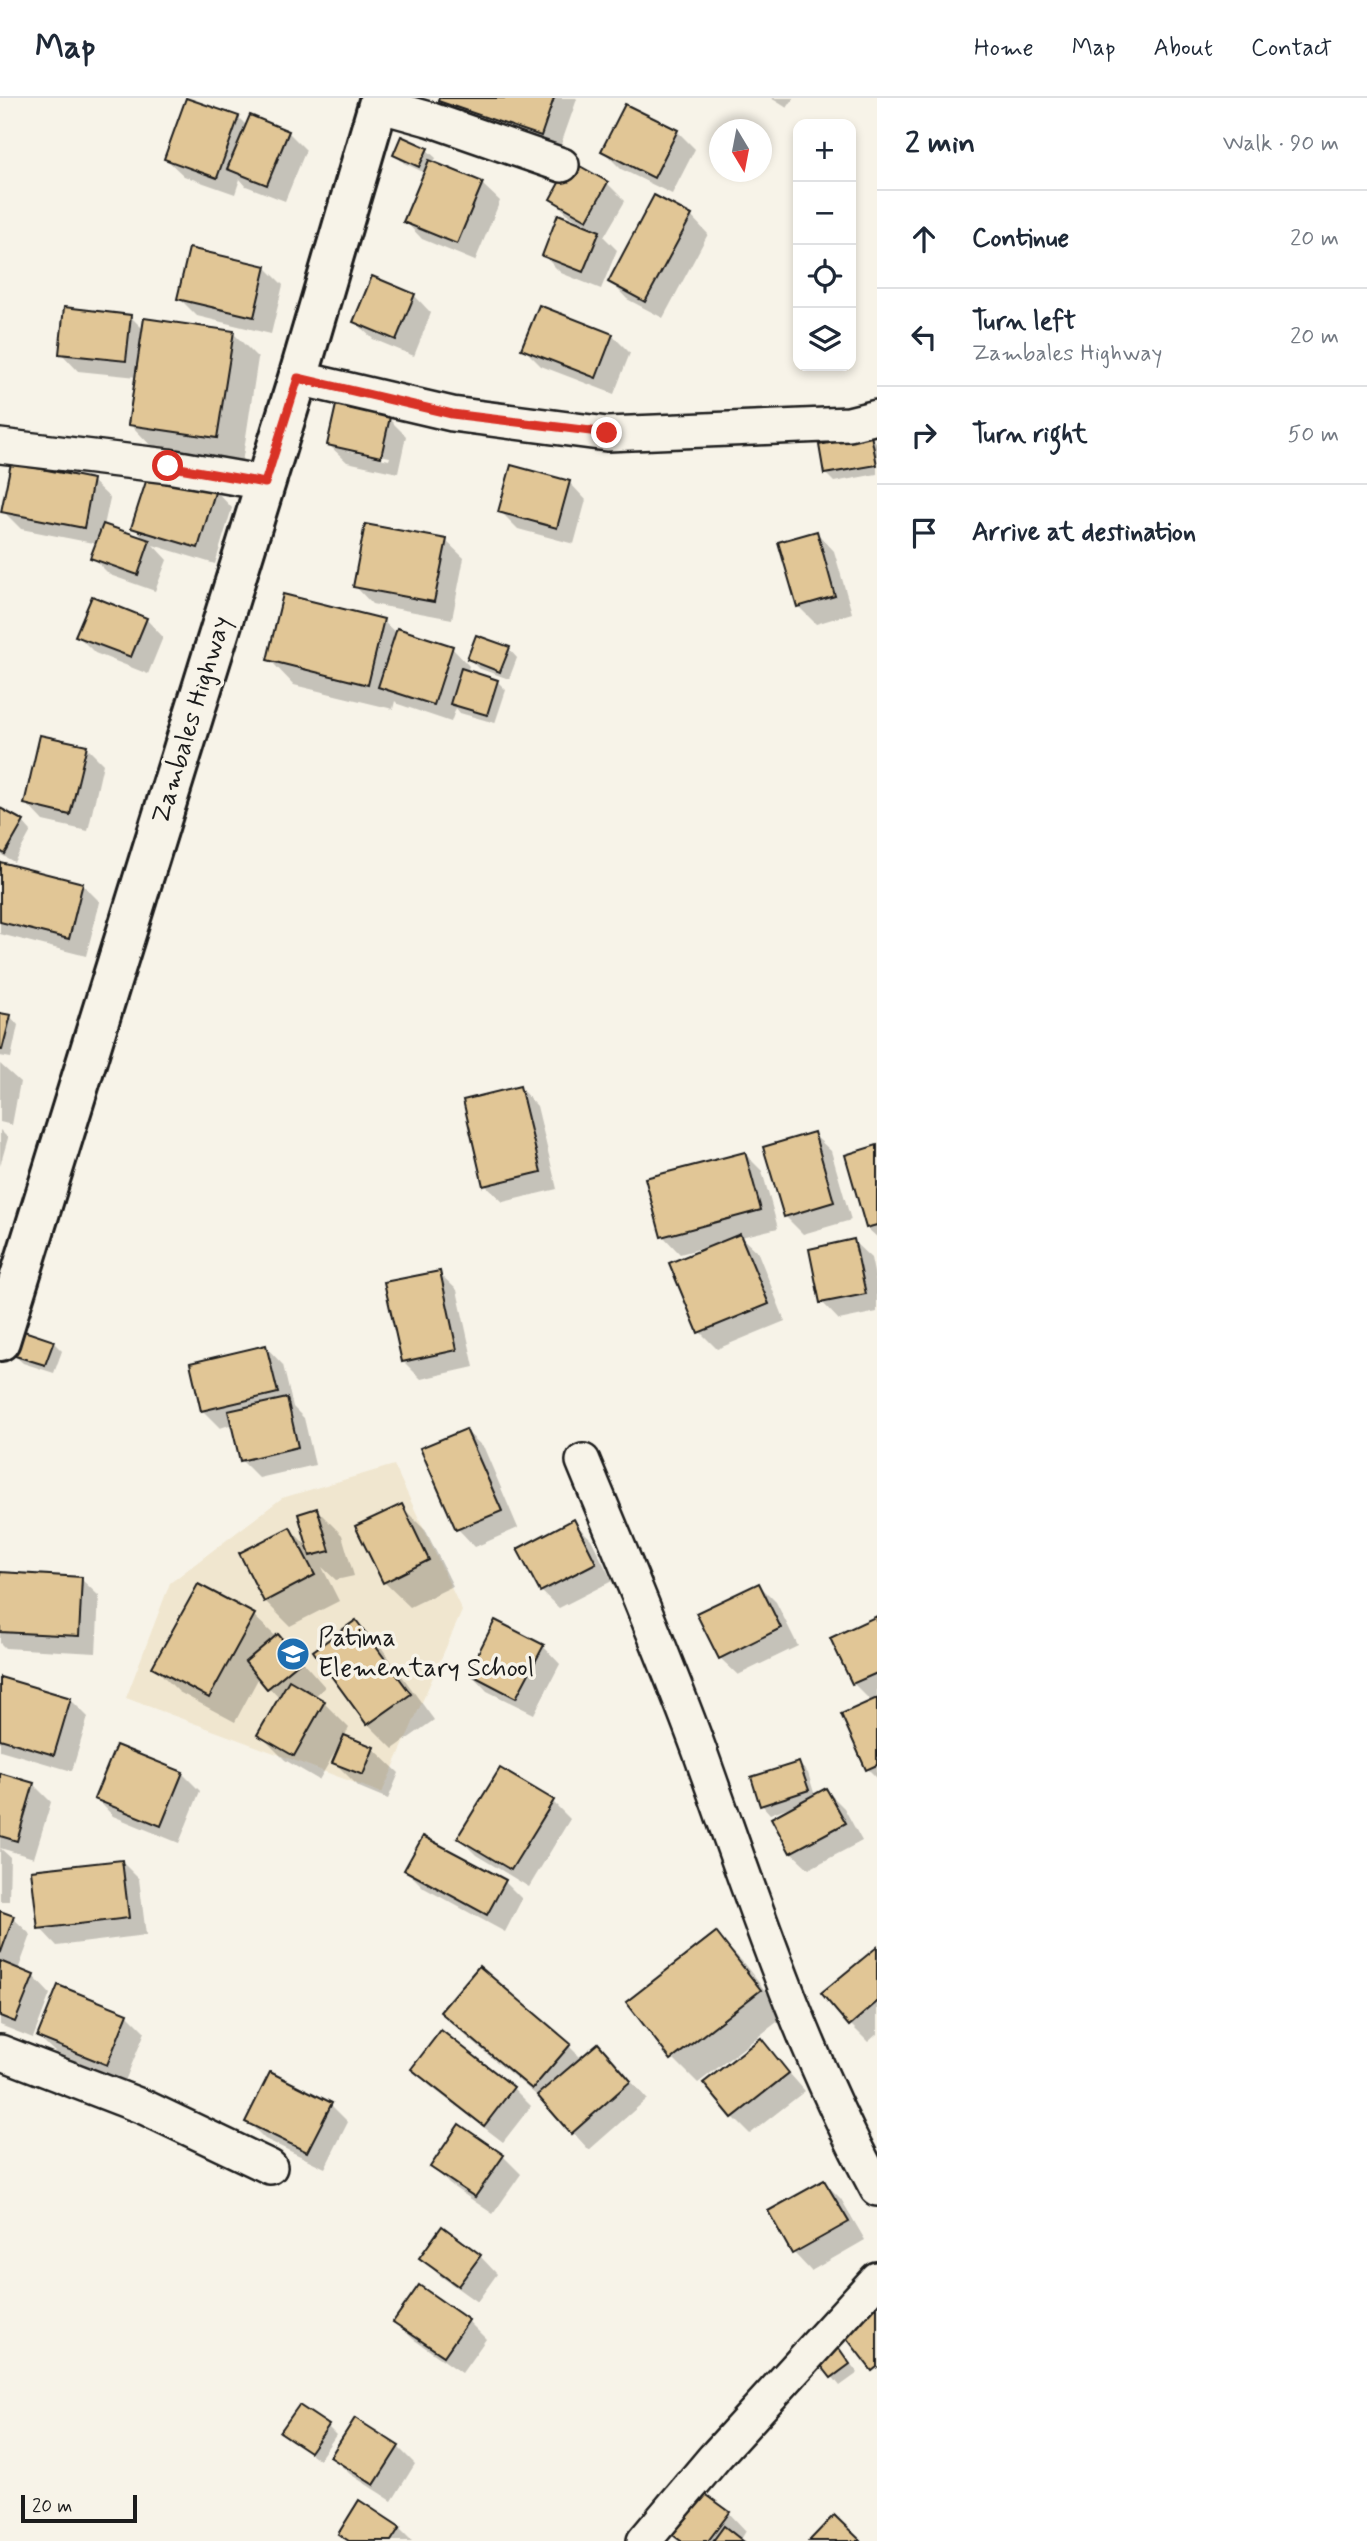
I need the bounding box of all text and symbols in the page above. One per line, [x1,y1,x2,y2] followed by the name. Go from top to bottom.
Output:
[35,26,95,70] text: Map
[974,33,1034,64] text: Home
[1072,33,1116,64] text: Map
[1154,33,1213,64] text: About
[1251,33,1332,64] text: Contact
[709,119,772,182] north arrow
[793,119,856,371] map controls
[793,119,856,182] button: +
[905,124,975,163] text: 2 min
[1223,129,1339,159] text: Walk · 90 m
[793,182,856,245] button: −
[905,220,943,258] icon: ahead
[972,222,1069,256] text: Continue
[1290,224,1339,254] text: 20 m
[793,245,856,308] button: locate
[972,305,1076,339] text: Turn left
[793,308,856,371] button: layers
[905,318,943,356] icon: left
[1290,322,1339,352] text: 20 m
[972,339,1162,369] text: Zambales Highway
[905,416,943,454] icon: right
[591,417,622,448] route end
[972,418,1088,452] text: Turn right
[1288,420,1339,450] text: 50 m
[152,450,183,481] route start
[905,514,943,552] icon: arrive
[972,516,1196,550] text: Arrive at destination
[144,612,240,828] street label: Zambales Highway
[318,1622,534,1686] place label: Patima Elementary School
[274,1635,312,1673] school or university icon: Patima Elementary School
[21,2492,136,2524] scale bar
[32,2494,72,2519] text: 20 m

